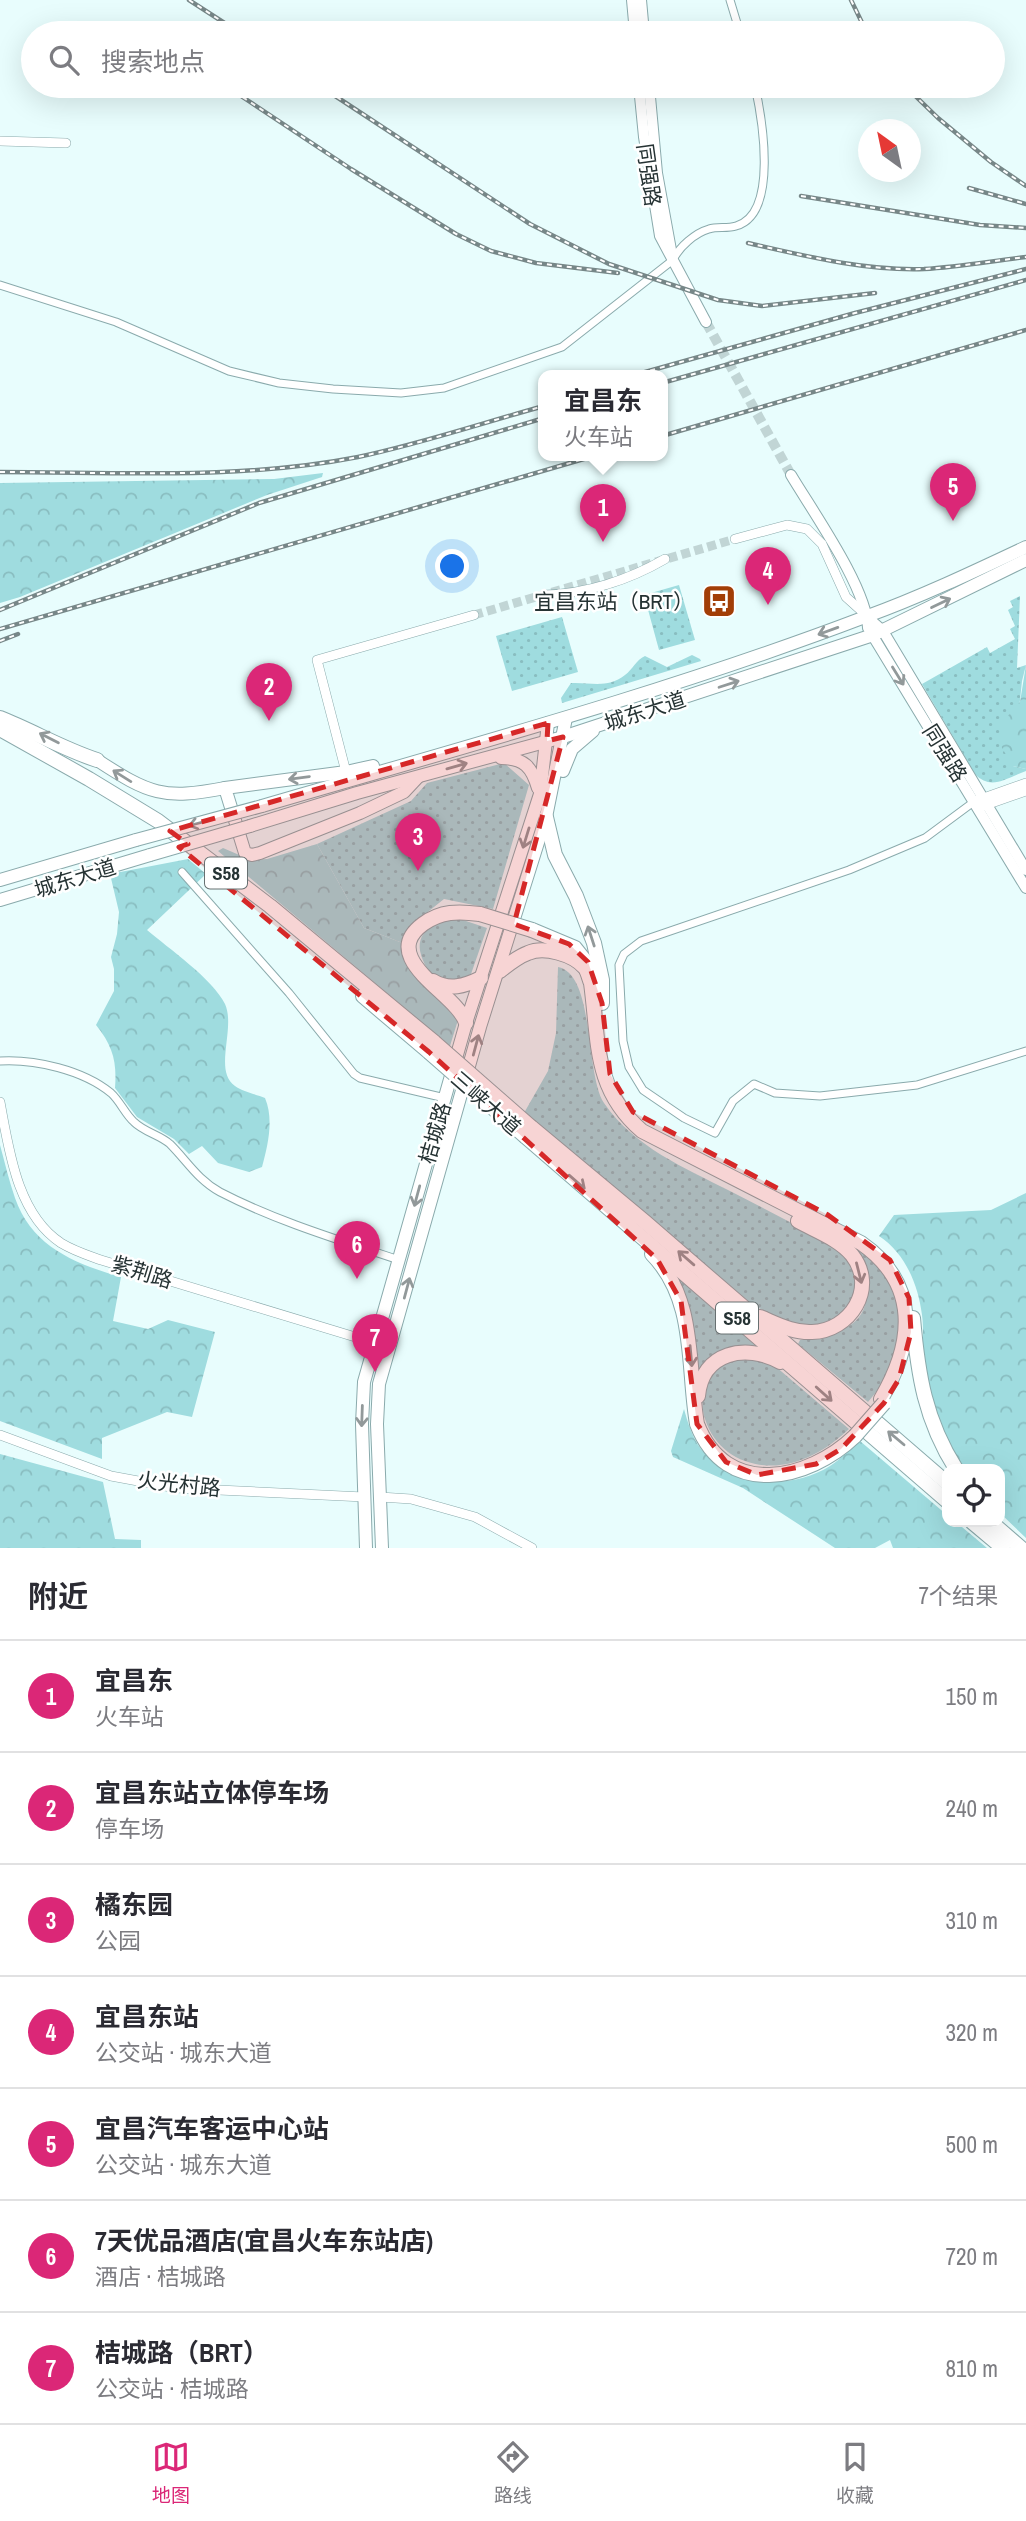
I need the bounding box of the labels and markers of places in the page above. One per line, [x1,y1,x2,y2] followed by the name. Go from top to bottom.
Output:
[930,463,976,521] pin: 5
[580,484,626,542] pin: 1
[745,547,791,605] pin: 4
[700,582,738,620] bus stop icon: 宜昌东站（BRT）
[534,587,694,616] place label: 宜昌东站（BRT）
[246,663,292,721] pin: 2
[395,813,441,871] pin: 3
[334,1221,380,1279] pin: 6
[352,1314,398,1372] pin: 7

